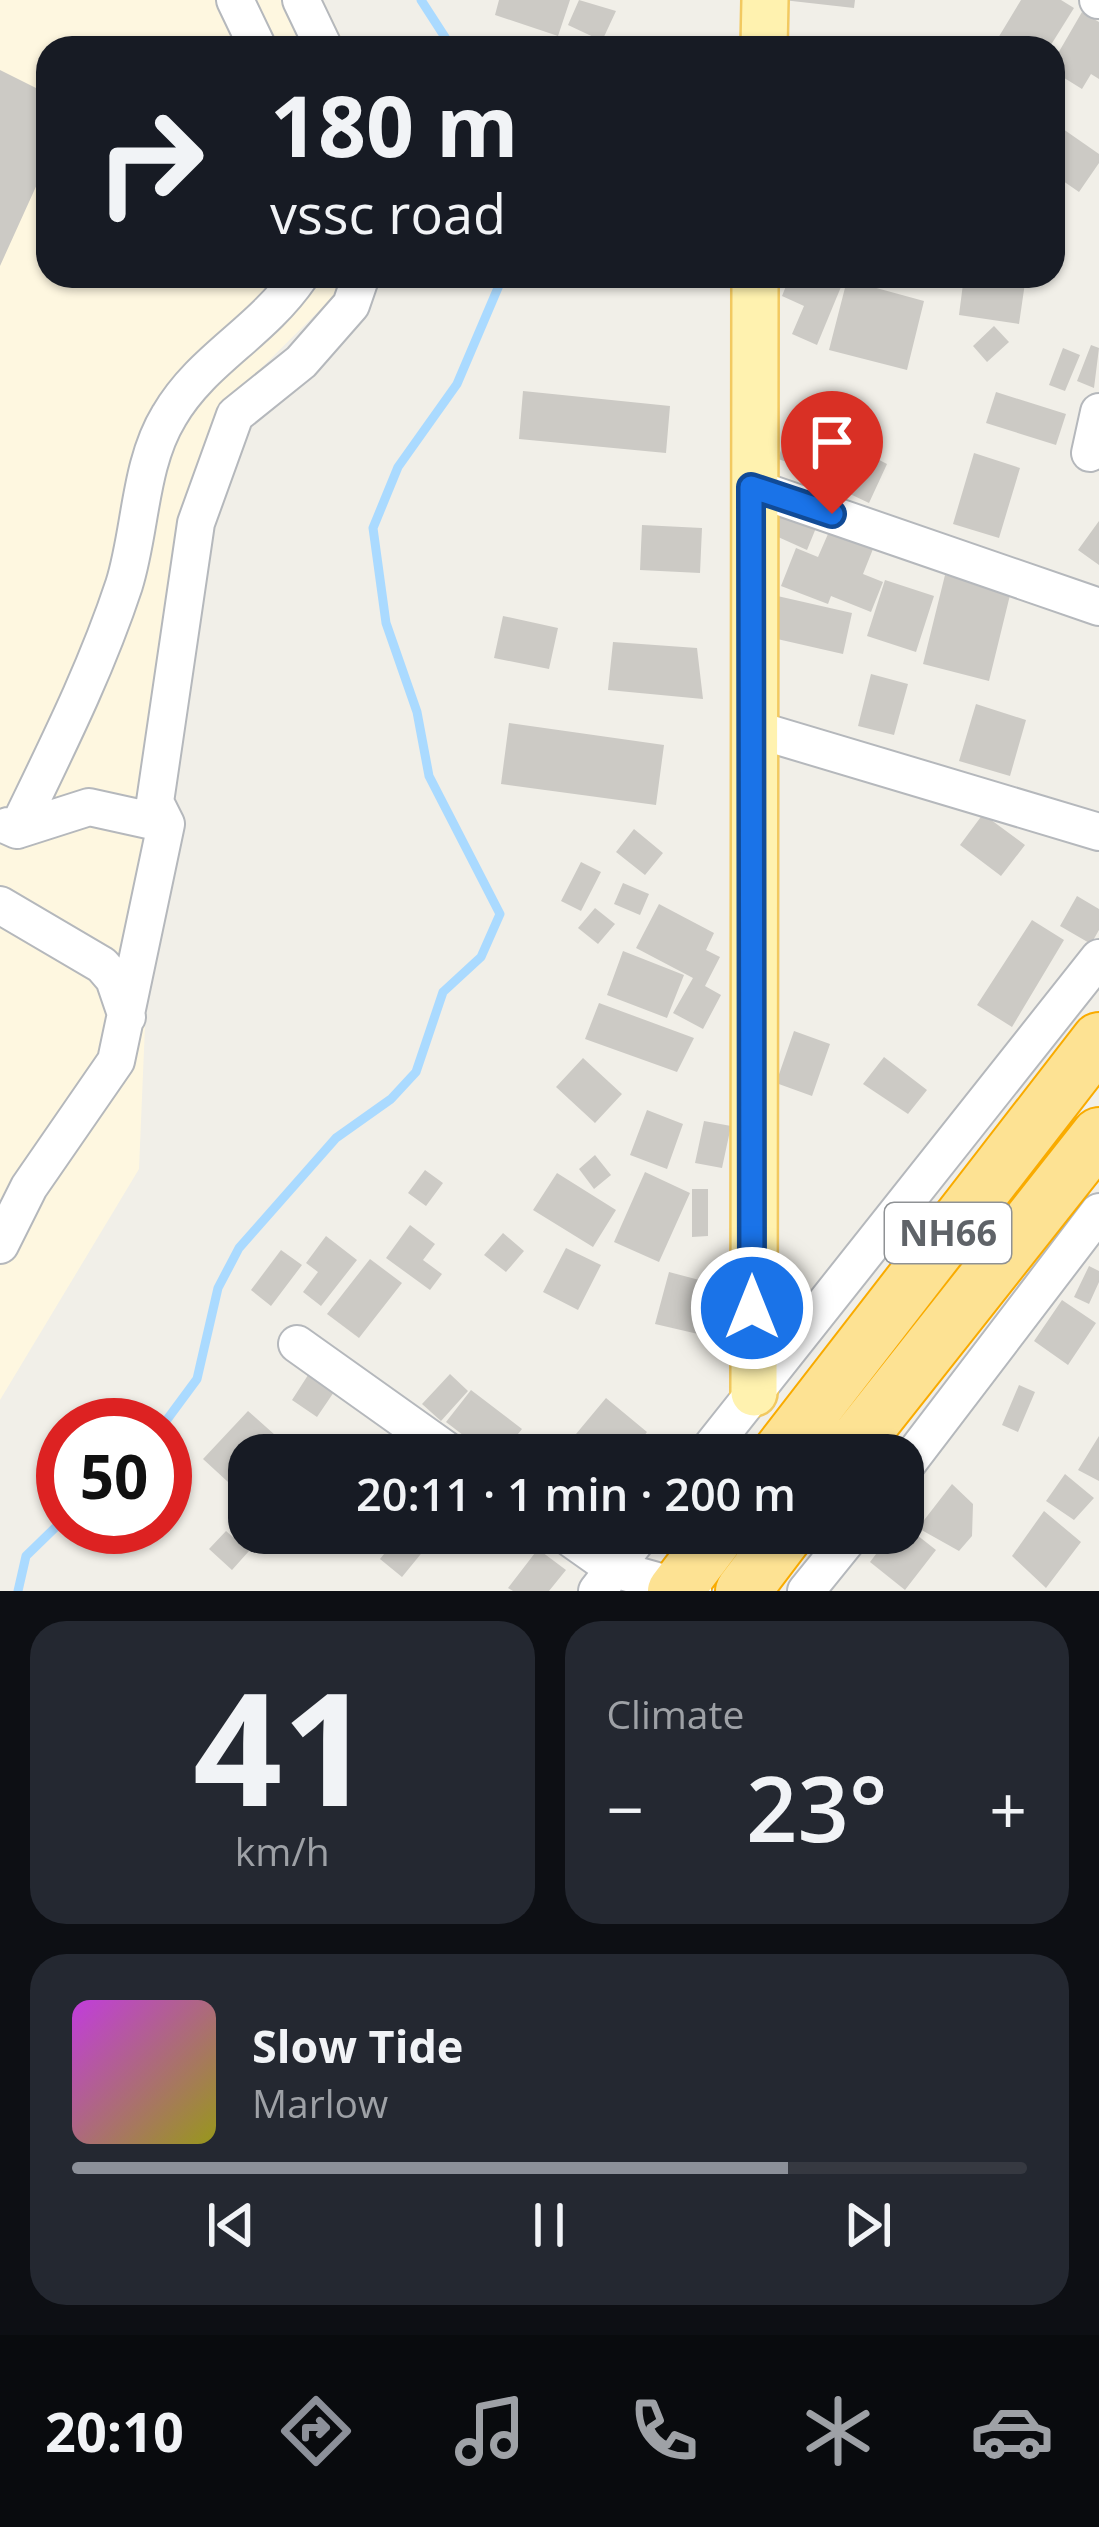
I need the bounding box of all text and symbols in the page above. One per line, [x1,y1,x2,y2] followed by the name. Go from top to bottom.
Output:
[270,67,518,182] text: 180 m
[72,84,228,240] icon: right
[270,176,506,250] text: vssc road
[781,391,883,514] pin
[799,409,865,475] icon: arrive
[885,1203,1011,1263] road number: NH66
[689,1245,815,1371] position arrow
[36,1398,192,1554] speed limit sign: 50
[356,1463,796,1524] text: 20:11 · 1 min · 200 m
[193,1639,371,1852] text: 41
[607,1687,744,1740] text: Climate
[746,1746,887,1868] text: 23°
[607,1763,644,1853] text: −
[989,1763,1027,1853] text: +
[235,1824,330,1877] text: km/h
[252,2015,463,2076] text: Slow Tide
[252,2076,388,2129] text: Marlow
[198,2192,264,2258] icon: previous
[516,2192,582,2258] icon: pause
[835,2192,901,2258] icon: next
[274,2389,358,2473] icon: directions
[448,2389,532,2473] icon: music
[622,2389,706,2473] icon: phone
[796,2389,880,2473] icon: climate
[970,2389,1054,2473] icon: car
[45,2394,184,2468] text: 20:10

